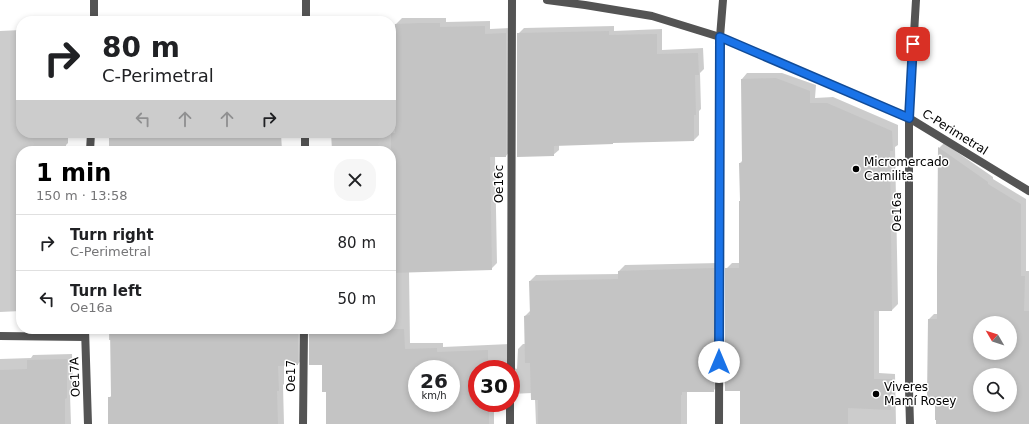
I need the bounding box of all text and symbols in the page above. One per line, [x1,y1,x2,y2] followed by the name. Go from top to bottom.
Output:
[896,27,930,61] pin
[102,31,180,64] text: 80 m
[36,32,88,84] icon: right
[902,33,924,55] icon: arrive
[102,65,214,86] text: C-Perimetral
[920,106,990,158] street label: C-Perimetral
[132,108,154,130] icon: left
[174,108,196,130] icon: ahead
[216,108,238,130] icon: ahead
[258,108,280,130] icon: right
[864,155,949,183] place label: Micromercado Camilita
[36,159,111,187] text: 1 min
[334,159,376,201] button: close
[851,164,861,174] marker: Micromercado Camilita
[492,165,506,203] street label: Oe16c
[36,188,127,203] text: 150 m · 13:58
[890,192,904,232] street label: Oe16a
[70,226,154,244] text: Turn right
[36,232,58,254] icon: right
[338,234,376,252] text: 80 m
[70,244,151,259] text: C-Perimetral
[70,282,142,300] text: Turn left
[36,288,58,310] icon: left
[338,290,376,308] text: 50 m
[70,300,113,315] text: Oe16a
[973,316,1017,360] north arrow
[973,316,1017,412] map controls
[698,341,740,383] position arrow
[67,356,83,397] street label: Oe17A
[284,360,298,392] street label: Oe17
[468,360,520,412] speed limit sign: 30
[973,368,1017,412] button: search
[420,369,448,393] text: 26
[884,380,956,408] place label: Viveres Mamí Rosey
[871,389,881,399] marker: Viveres Mamí Rosey
[421,390,447,401] text: km/h

